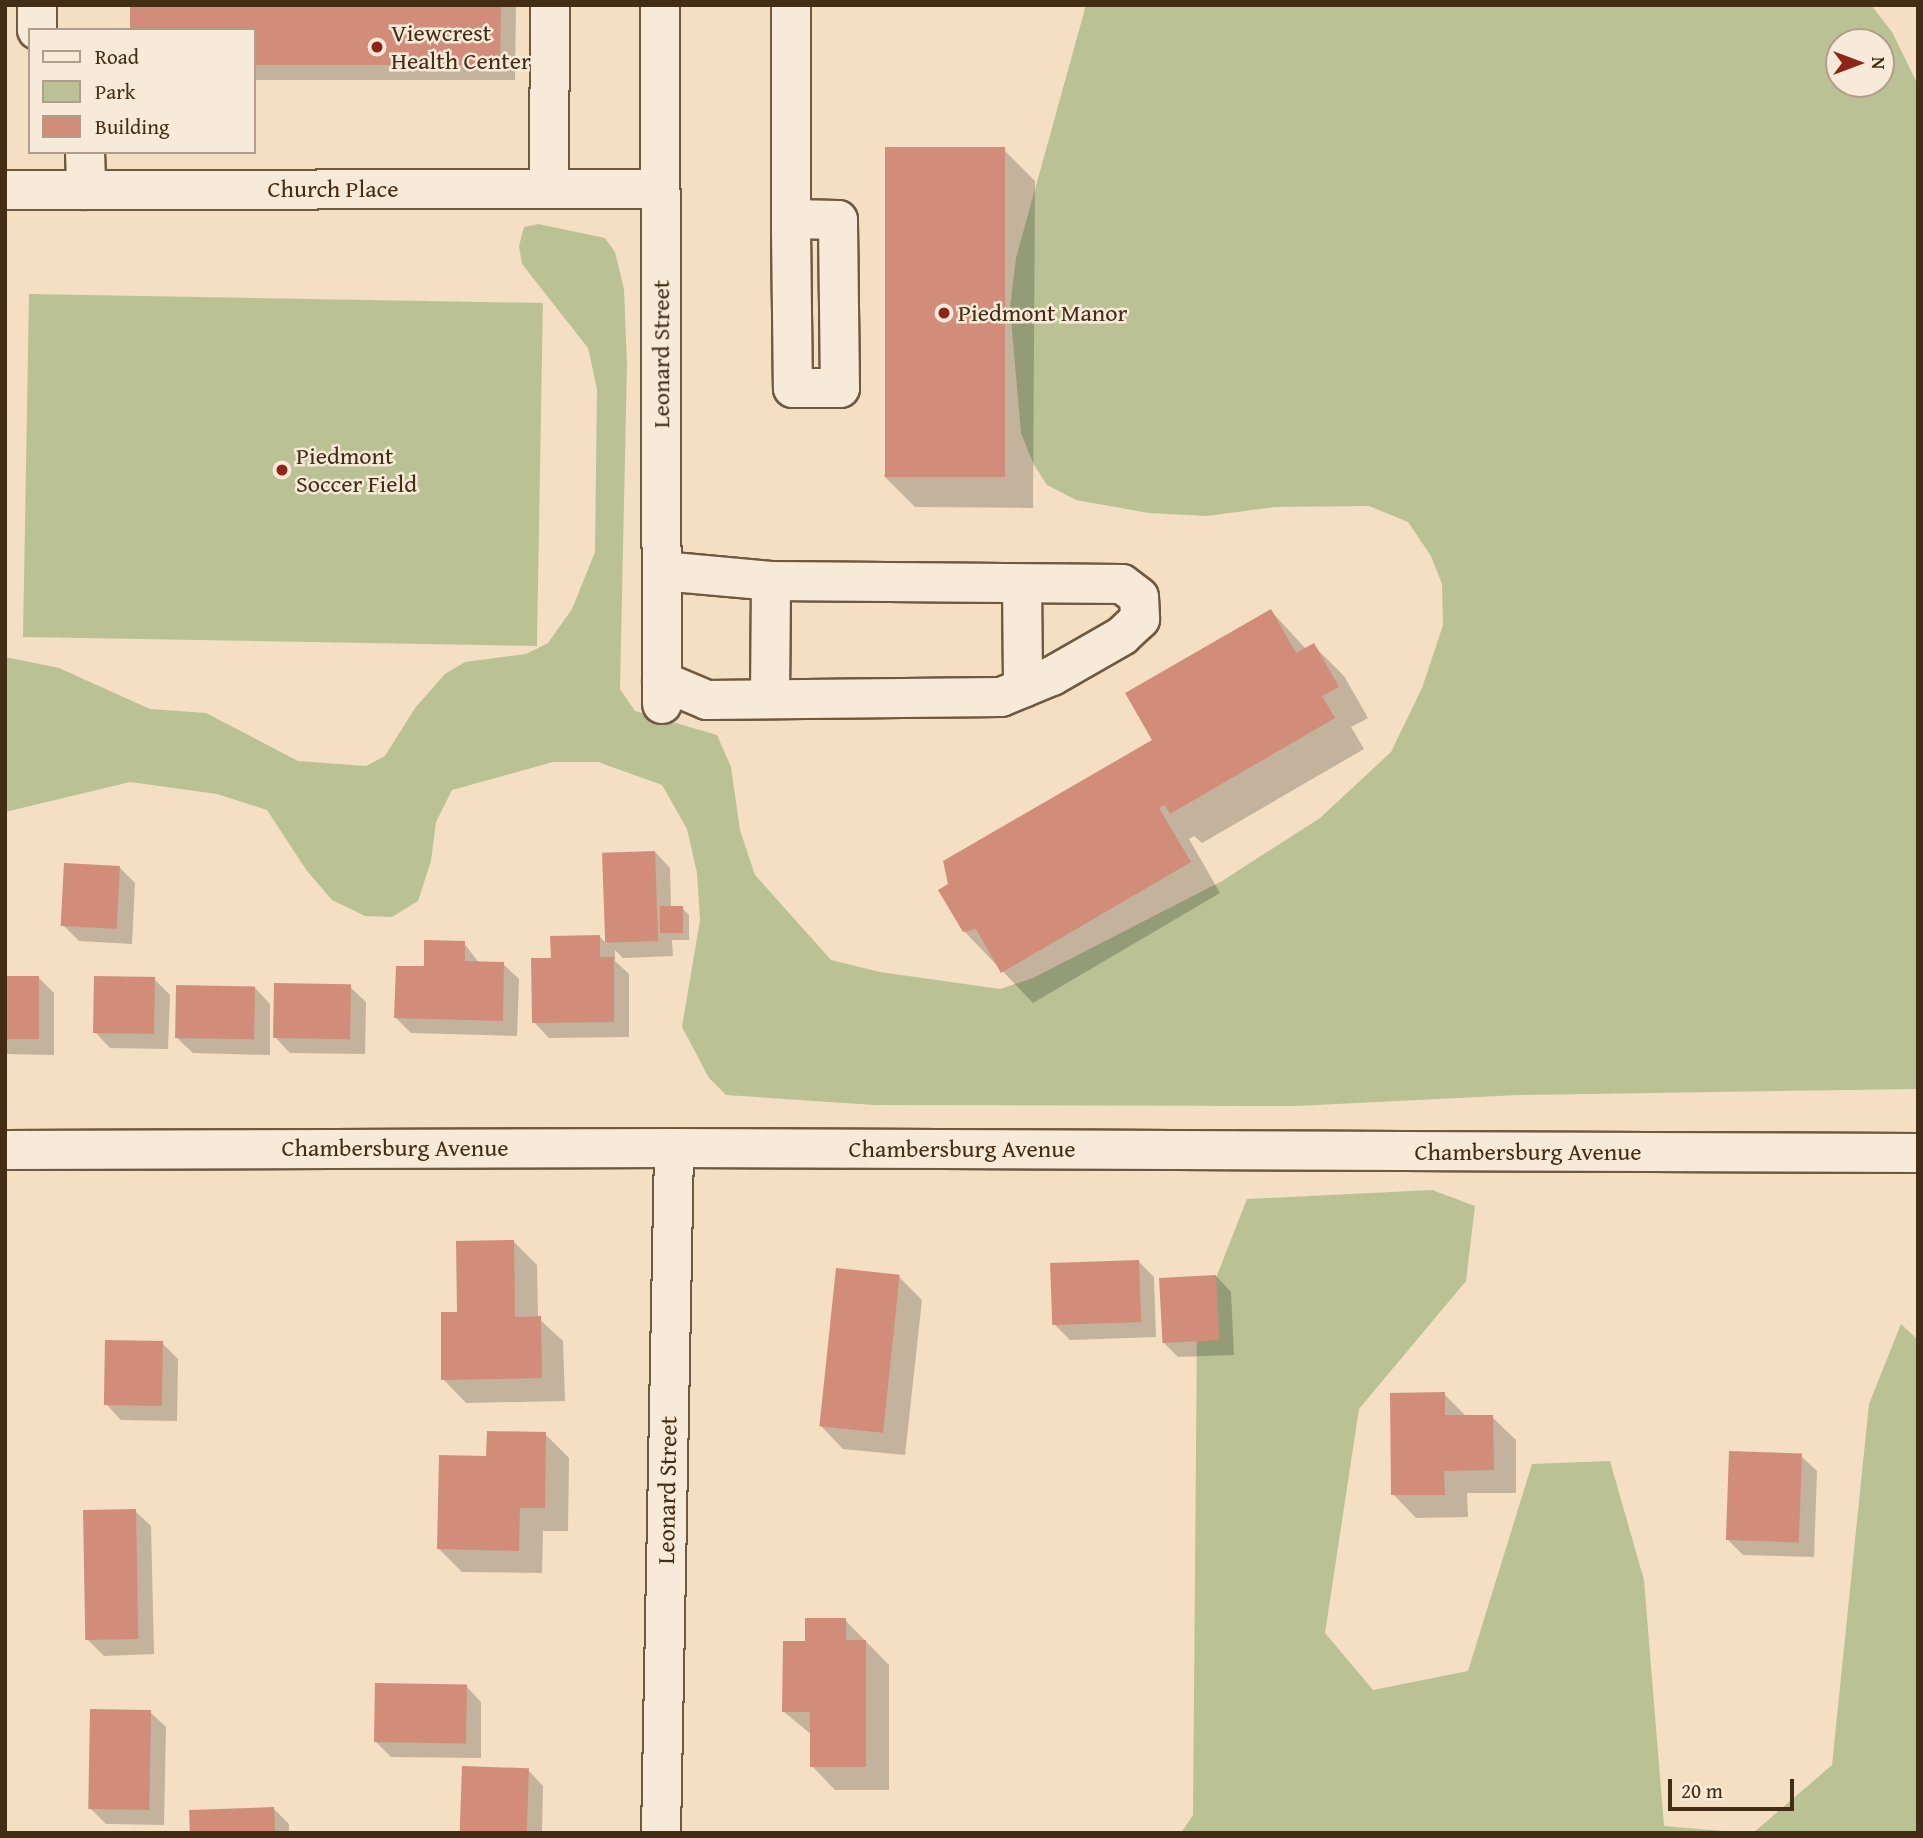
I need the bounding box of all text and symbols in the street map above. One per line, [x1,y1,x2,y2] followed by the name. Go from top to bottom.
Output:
[391,19,531,75] place label: Viewcrest Health Center
[28,28,256,154] legend
[1825,28,1895,98] north arrow
[369,39,385,55] marker: Viewcrest Health Center
[95,41,139,72] text: Road
[1865,57,1893,69] text: N
[95,76,136,107] text: Park
[95,111,169,142] text: Building
[268,175,398,203] street label: Church Place
[647,280,675,428] street label: Leonard Street
[958,299,1127,327] place label: Piedmont Manor
[936,305,952,321] marker: Piedmont Manor
[296,442,417,498] place label: Piedmont Soccer Field
[274,462,290,478] marker: Piedmont Soccer Field
[282,1134,508,1162] street label: Chambersburg Avenue
[849,1135,1075,1163] street label: Chambersburg Avenue
[1415,1138,1641,1166] street label: Chambersburg Avenue
[651,1416,683,1564] street label: Leonard Street
[1671,1764,1797,1808] scale bar
[1681,1775,1723,1806] text: 20 m

